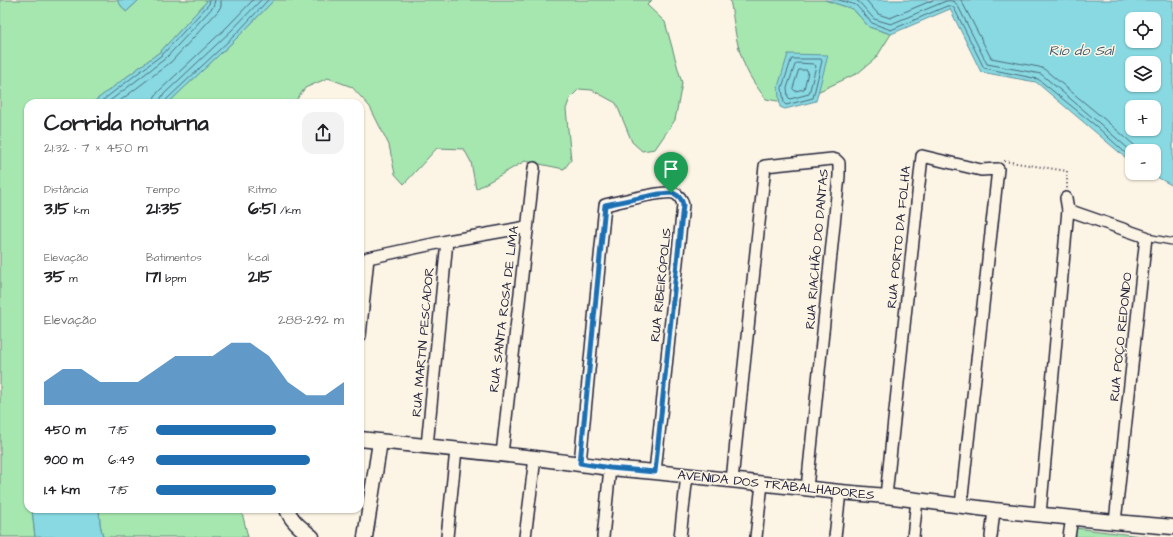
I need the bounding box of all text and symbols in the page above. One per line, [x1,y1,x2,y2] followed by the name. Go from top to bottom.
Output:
[1125,12,1161,180] map controls
[1125,12,1161,48] button: locate
[1049,41,1115,61] water label: Rio do Sal
[1125,56,1161,92] button: layers
[1125,100,1161,136] button: +
[44,108,209,139] text: Corrida noturna
[302,112,344,154] button: share
[44,139,148,157] text: 21:32 · 7 × 450 m
[1125,144,1161,180] button: −
[654,152,688,193] pin
[660,158,682,180] icon: arrive
[883,164,916,309] street label: RUA PORTO DA FOLHA
[801,168,833,330] street label: RUA RIACHÃO DO DANTAS
[44,182,88,197] text: Distância
[146,182,180,197] text: Tempo
[248,182,277,197] text: Ritmo
[44,197,69,221] text: 3.15
[146,197,181,221] text: 21:35
[248,197,276,221] text: 6:51
[69,203,89,218] text: km
[276,203,300,218] text: /km
[485,224,523,393] street label: RUA SANTA ROSA DE LIMA
[646,227,676,343] street label: RUA RIBEIRÓPOLIS
[44,250,88,265] text: Elevação
[146,250,202,265] text: Batimentos
[248,250,269,265] text: kcal
[44,265,65,289] text: 35
[146,265,161,289] text: 171
[248,265,272,289] text: 215
[407,266,439,418] street label: RUA MARTIN PESCADOR
[65,271,78,286] text: m
[161,271,186,286] text: bpm
[1105,271,1137,402] street label: RUA POÇO REDONDO
[44,311,96,329] text: Elevação
[278,311,344,329] text: 288–292 m
[44,421,86,439] text: 450 m
[108,421,129,439] text: 7:15
[44,451,83,469] text: 900 m
[108,451,135,469] text: 6:49
[677,466,875,504] street label: AVENIDA DOS TRABALHADORES
[44,481,80,499] text: 1.4 km
[108,481,129,499] text: 7:15

